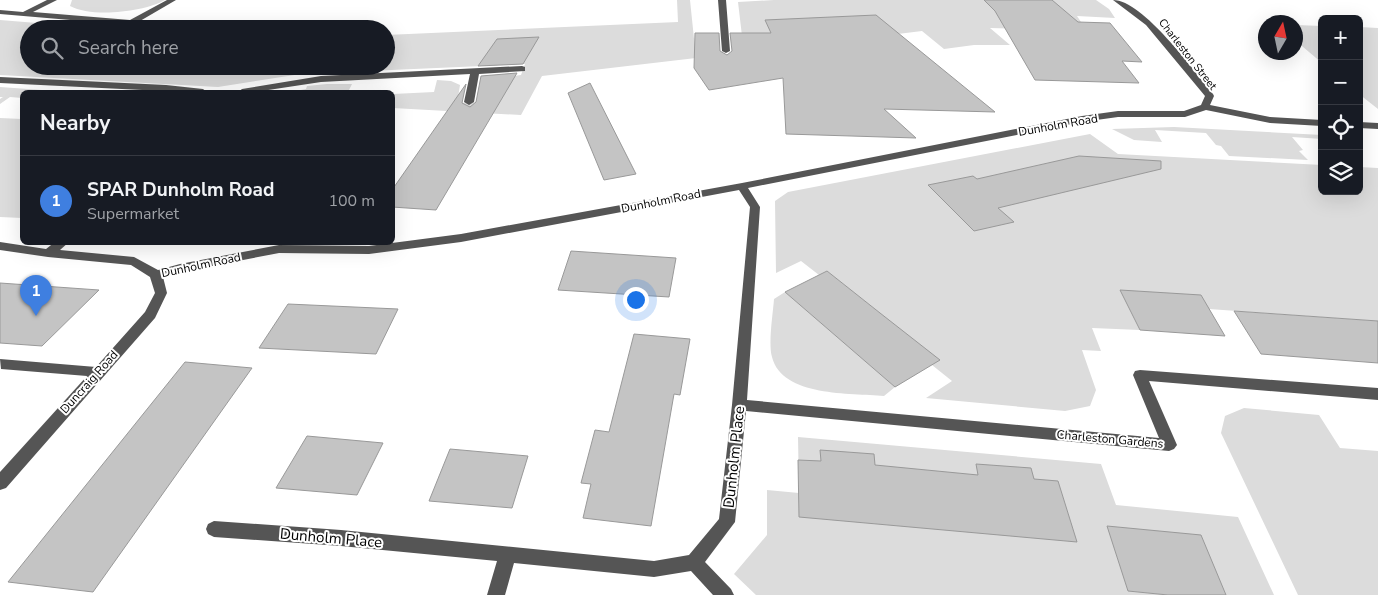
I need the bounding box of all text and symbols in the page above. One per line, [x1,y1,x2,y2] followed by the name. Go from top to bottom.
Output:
[1258,15,1303,60] north arrow
[1318,15,1363,195] map controls
[1318,15,1363,60] button: +
[1155,16,1220,93] street label: Charleston Street
[20,20,395,75] search box
[38,34,66,62] icon: search
[78,35,179,61] text: Search here
[1318,60,1363,105] button: −
[1318,105,1363,150] button: locate
[40,109,110,137] text: Nearby
[1017,110,1099,140] street label: Dunholm Road
[1318,150,1363,195] button: layers
[87,177,274,203] text: SPAR Dunholm Road
[620,185,702,217] street label: Dunholm Road
[51,190,61,212] text: 1
[328,190,375,212] text: 100 m
[87,203,179,225] text: Supermarket
[160,249,242,281] street label: Dunholm Road
[20,275,52,316] pin: 1
[623,287,649,313] your location
[56,347,122,417] street label: Duncraig Road
[719,405,749,509] street label: Dunholm Place
[1056,426,1164,452] street label: Charleston Gardens
[279,524,383,552] street label: Dunholm Place

